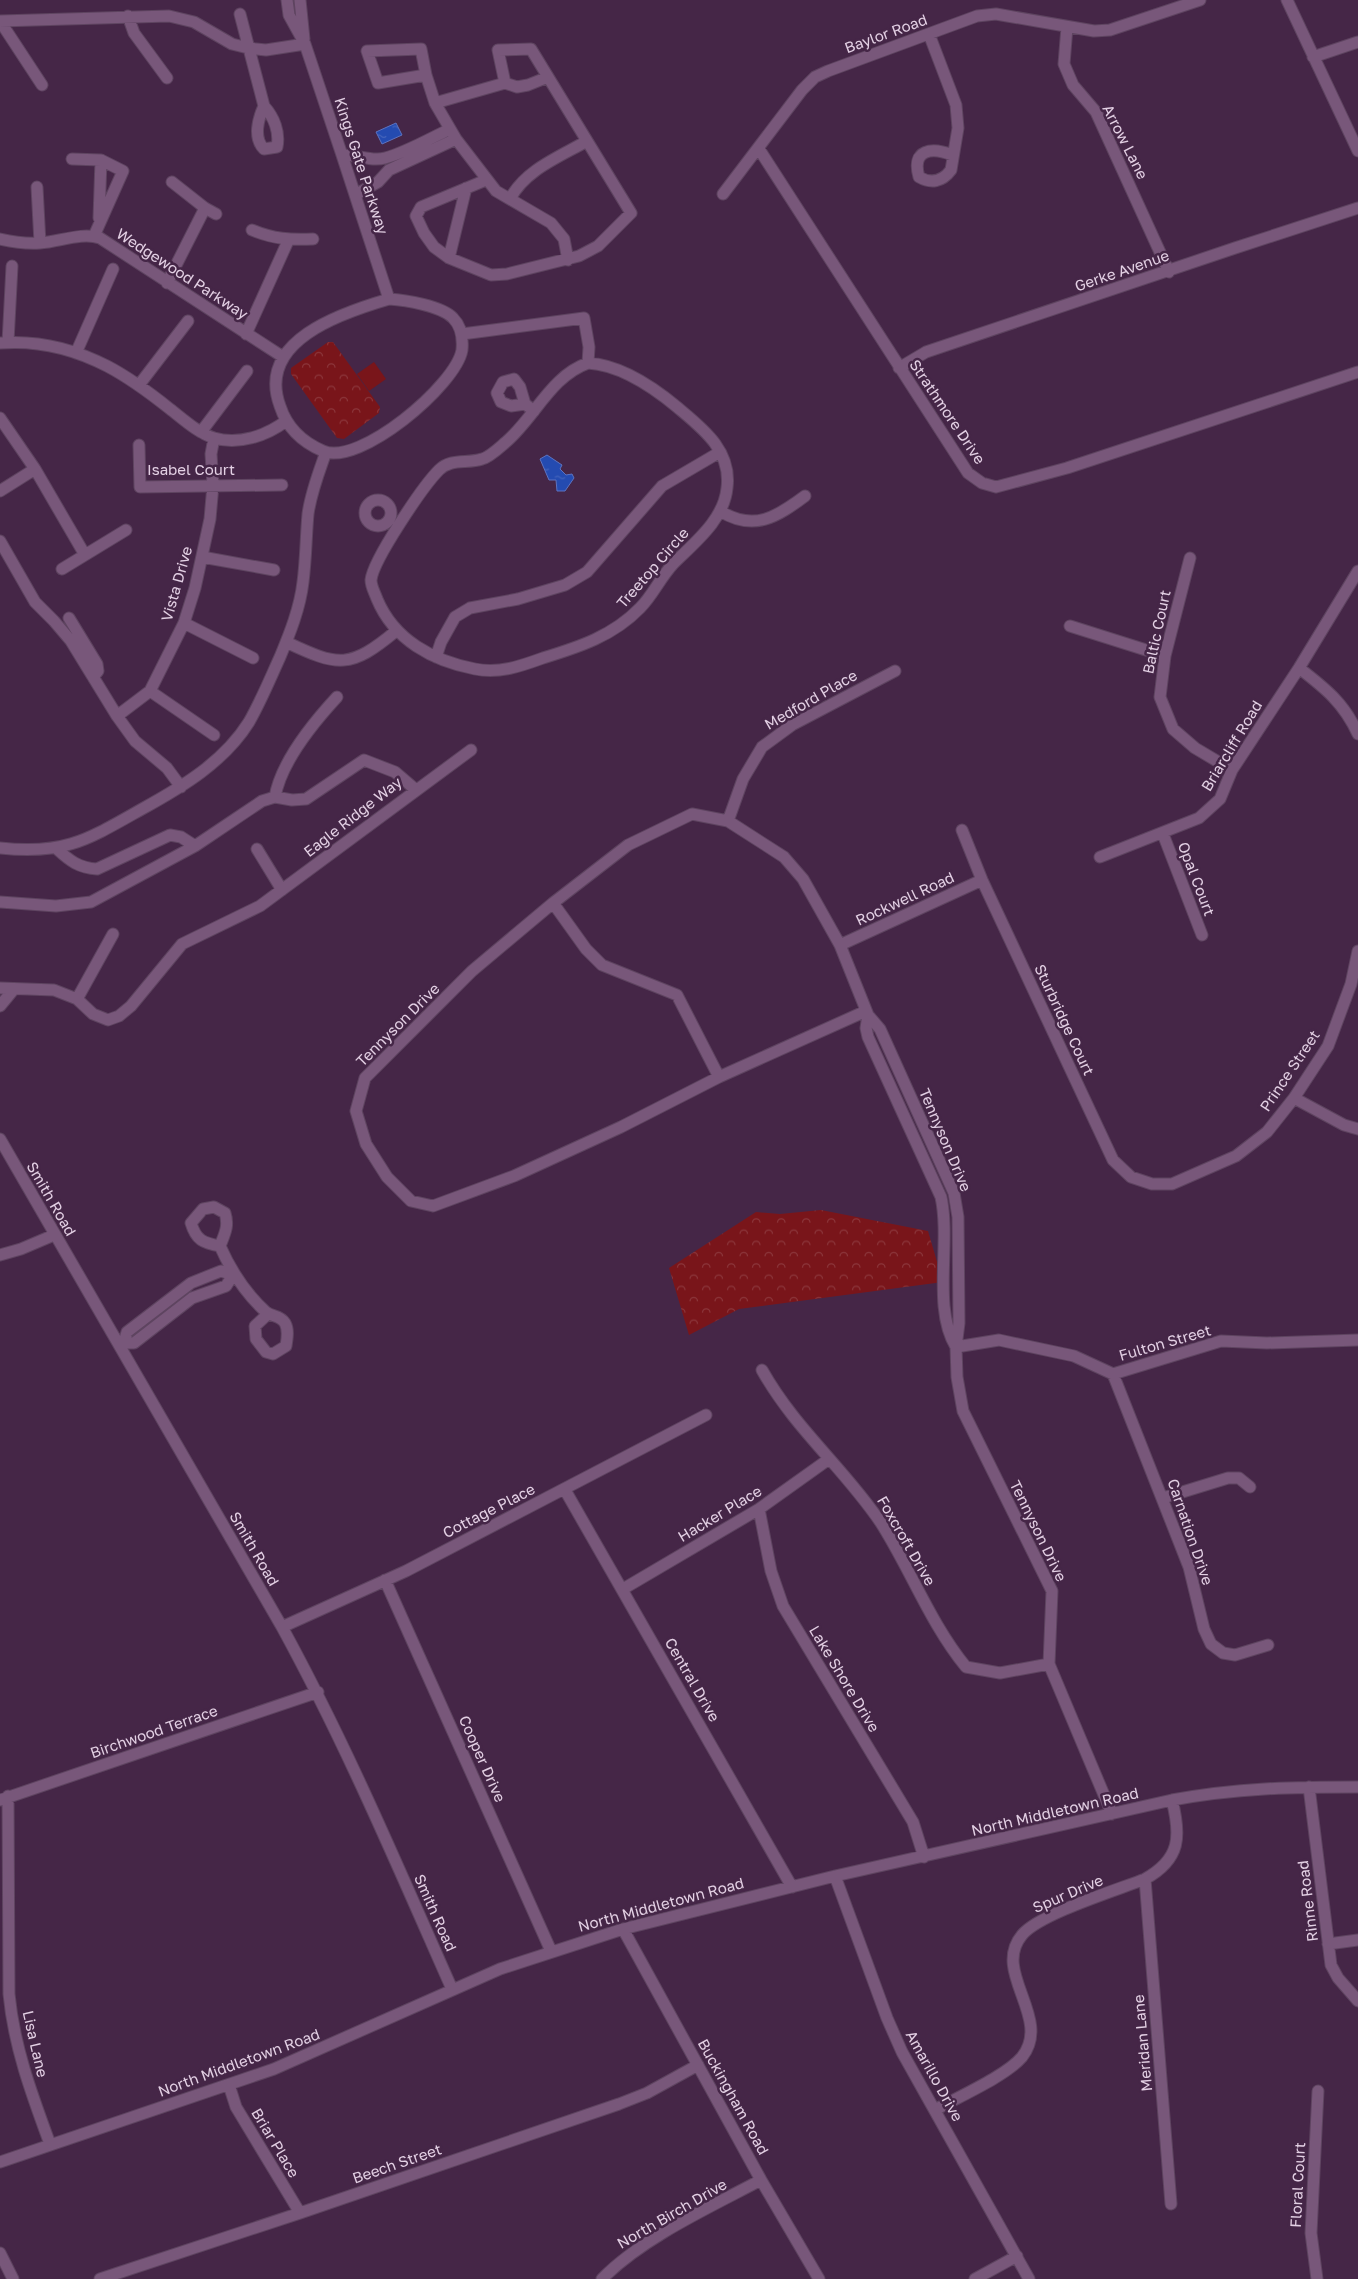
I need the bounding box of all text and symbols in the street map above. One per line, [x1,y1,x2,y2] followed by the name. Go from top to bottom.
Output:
[842,10,929,56] street label: Baylor Road
[331,95,393,237] street label: Kings Gate Parkway
[1099,101,1153,182] street label: Arrow Lane
[113,224,252,323] street label: Wedgewood Parkway
[1072,245,1172,295] street label: Gerke Avenue
[906,356,990,467] street label: Strathmore Drive
[147,460,235,478] street label: Isabel Court
[612,523,692,611] street label: Treetop Circle
[157,544,195,623] street label: Vista Drive
[1138,588,1174,675] street label: Baltic Court
[761,665,860,733] street label: Medford Place
[1197,697,1265,794] street label: Briarcliff Road
[300,772,405,860] street label: Eagle Ridge Way
[1175,839,1219,918] street label: Opal Court
[852,867,957,929] street label: Rockwell Road
[1031,961,1099,1078] street label: Sturbridge Court
[352,979,443,1070] street label: Tennyson Drive
[1255,1026,1323,1114] street label: Prince Street
[916,1085,976,1194] street label: Tennyson Drive
[23,1158,80,1239] street label: Smith Road
[1117,1320,1213,1364] street label: Fulton Street
[1164,1476,1218,1587] street label: Carnation Drive
[1007,1477,1071,1584] street label: Tennyson Drive
[439,1479,538,1541] street label: Cottage Place
[674,1481,765,1545] street label: Hacker Place
[874,1492,940,1589] street label: Foxcroft Drive
[226,1508,283,1589] street label: Smith Road
[806,1622,884,1735] street label: Lake Shore Drive
[662,1634,724,1725] street label: Central Drive
[88,1701,220,1761] street label: Birchwood Terrace
[456,1712,510,1805] street label: Cooper Drive
[969,1783,1140,1839] street label: North Middletown Road
[1293,1859,1321,1943] street label: Rinne Road
[1030,1870,1106,1916] street label: Spur Drive
[411,1871,461,1954] street label: Smith Road
[576,1873,746,1935] street label: North Middletown Road
[1129,1994,1155,2092] street label: Meridan Lane
[20,2009,52,2079] street label: Lisa Lane
[155,2024,322,2100] street label: North Middletown Road
[903,2027,967,2124] street label: Amarillo Drive
[695,2035,773,2158] street label: Buckingham Road
[248,2104,304,2181] street label: Briar Place
[350,2139,444,2187] street label: Beech Street
[1286,2142,1308,2228] street label: Floral Court
[613,2174,730,2252] street label: North Birch Drive

